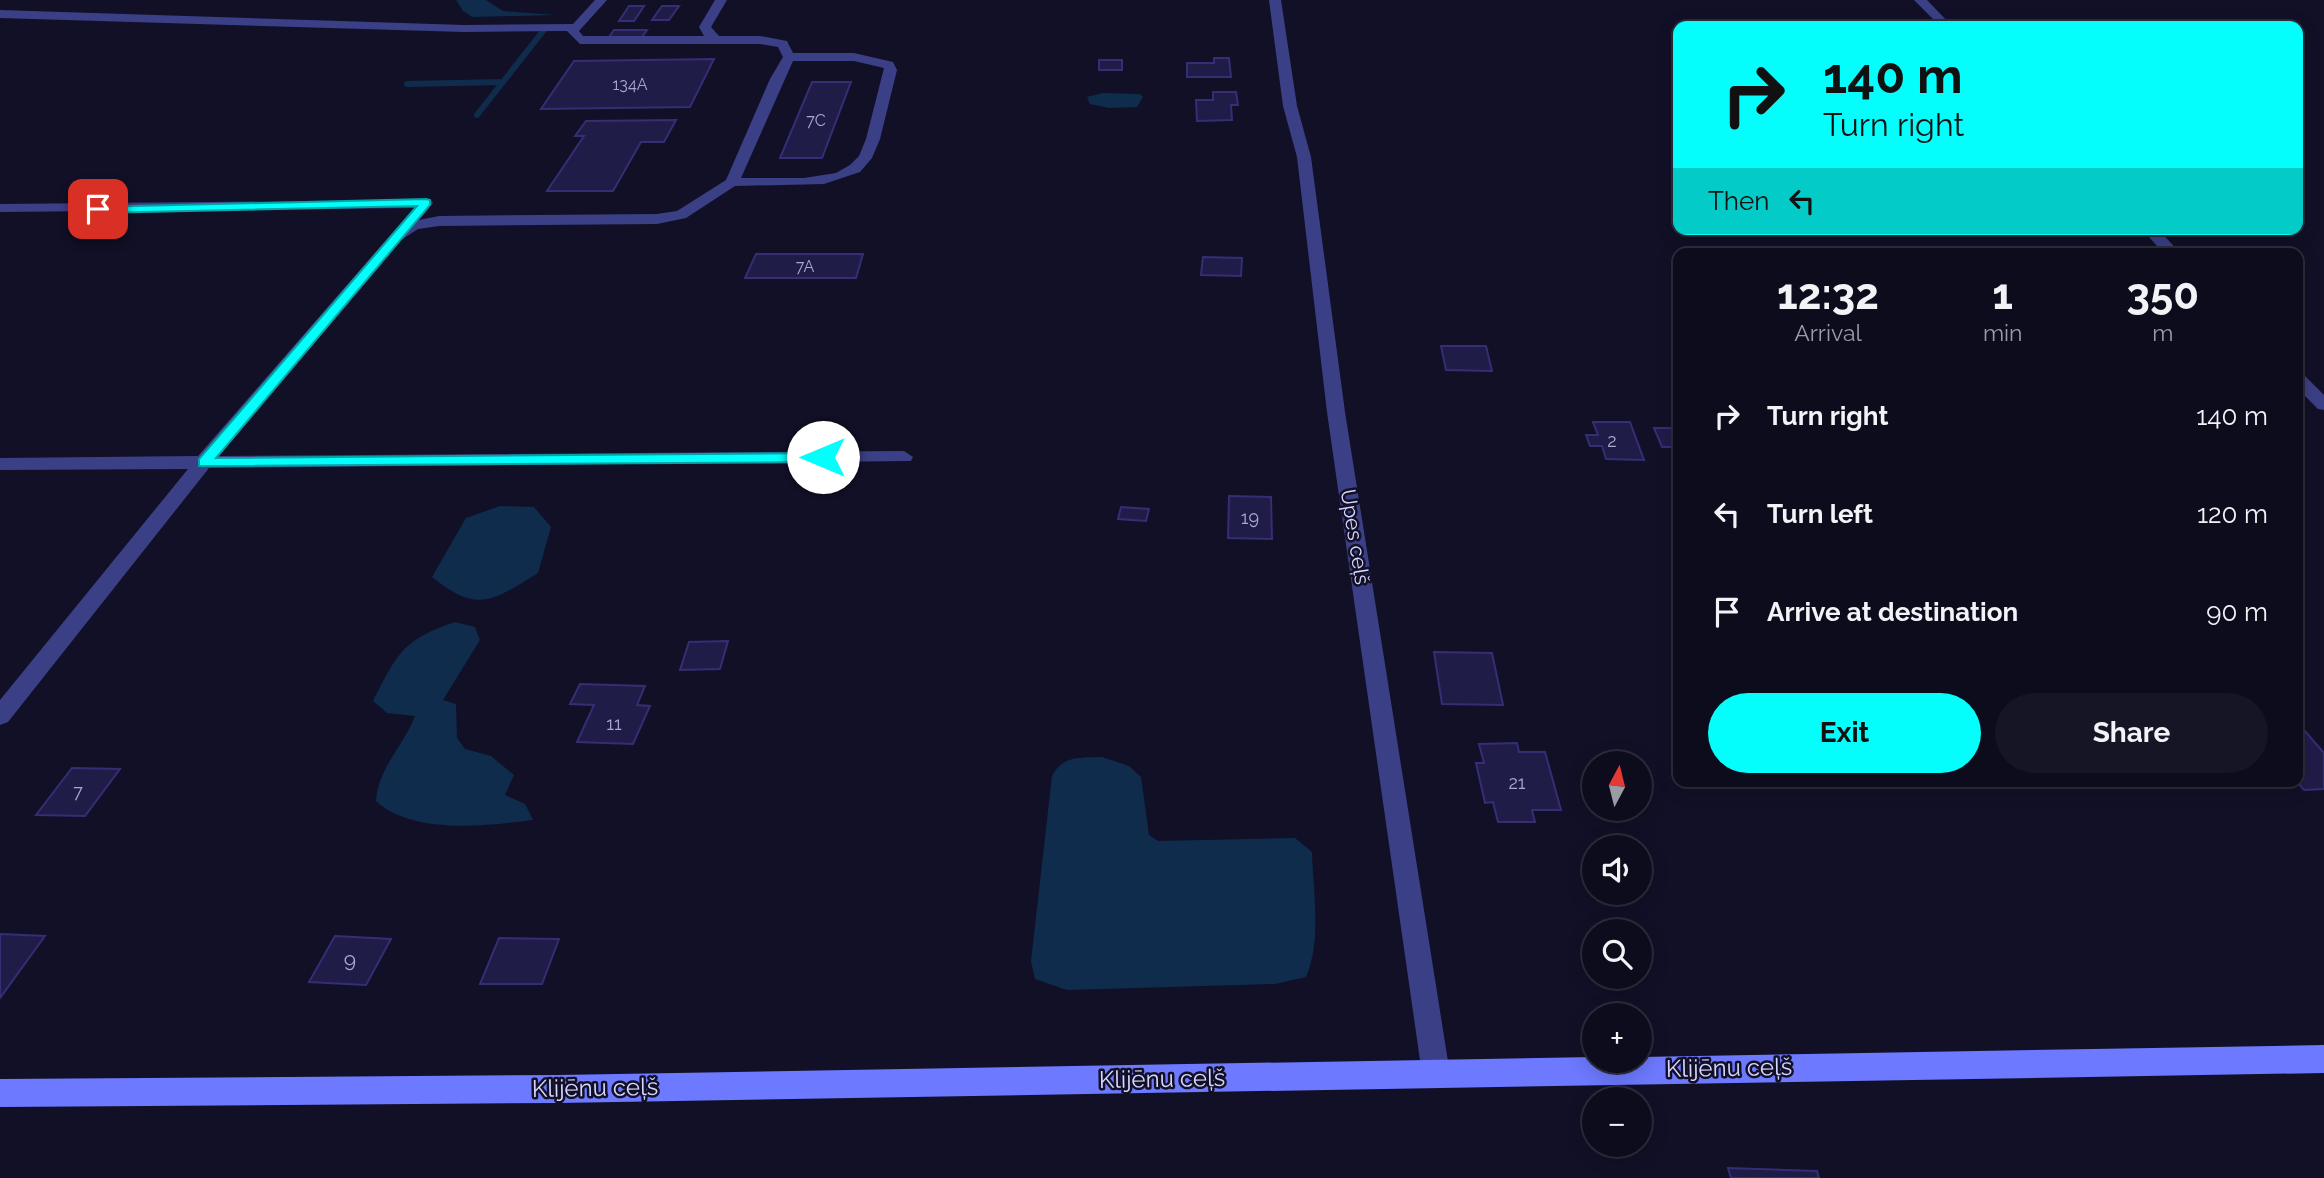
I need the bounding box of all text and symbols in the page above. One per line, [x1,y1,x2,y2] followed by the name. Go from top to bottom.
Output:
[1823,47,1963,104] text: 140 m
[1708,49,1799,140] icon: right
[613,75,648,94] house number: 134A
[1823,106,1964,143] text: Turn right
[806,111,826,130] house number: 7C
[68,179,128,239] pin
[1783,182,1821,220] icon: left
[1708,186,1769,216] text: Then
[79,190,117,228] icon: arrive
[796,257,815,276] house number: 7A
[1777,270,1879,319] text: 12:32
[1992,270,2013,319] text: 1
[2127,270,2199,319] text: 350
[1794,319,1862,346] text: Arrival
[1983,319,2023,346] text: min
[2152,319,2173,346] text: m
[1708,397,1746,435] icon: right
[1767,401,1888,431] text: Turn right
[2196,401,2268,431] text: 140 m
[786,420,860,494] position arrow
[1607,430,1617,451] house number: 2
[1336,487,1375,586] street label: Upes ceļš
[1708,495,1746,533] icon: left
[1767,499,1873,529] text: Turn left
[2197,499,2268,529] text: 120 m
[1241,507,1259,528] house number: 19
[1708,593,1746,631] icon: arrive
[1767,597,2018,627] text: Arrive at destination
[2206,597,2268,627] text: 90 m
[1708,693,1981,773] button: Exit
[1995,693,2268,773] button: Share
[606,713,622,734] house number: 11
[1582,751,1652,821] north arrow
[1582,751,1652,1157] map controls
[1508,772,1526,793] house number: 21
[73,781,83,802] house number: 7
[1582,835,1652,905] button: sound
[1582,919,1652,989] button: search
[344,947,356,972] house number: 9
[1582,1003,1652,1073] button: +
[1666,1052,1792,1083] street label: Klijēnu ceļš
[1099,1063,1225,1094] street label: Klijēnu ceļš
[532,1072,658,1103] street label: Klijēnu ceļš
[1582,1087,1652,1157] button: −

